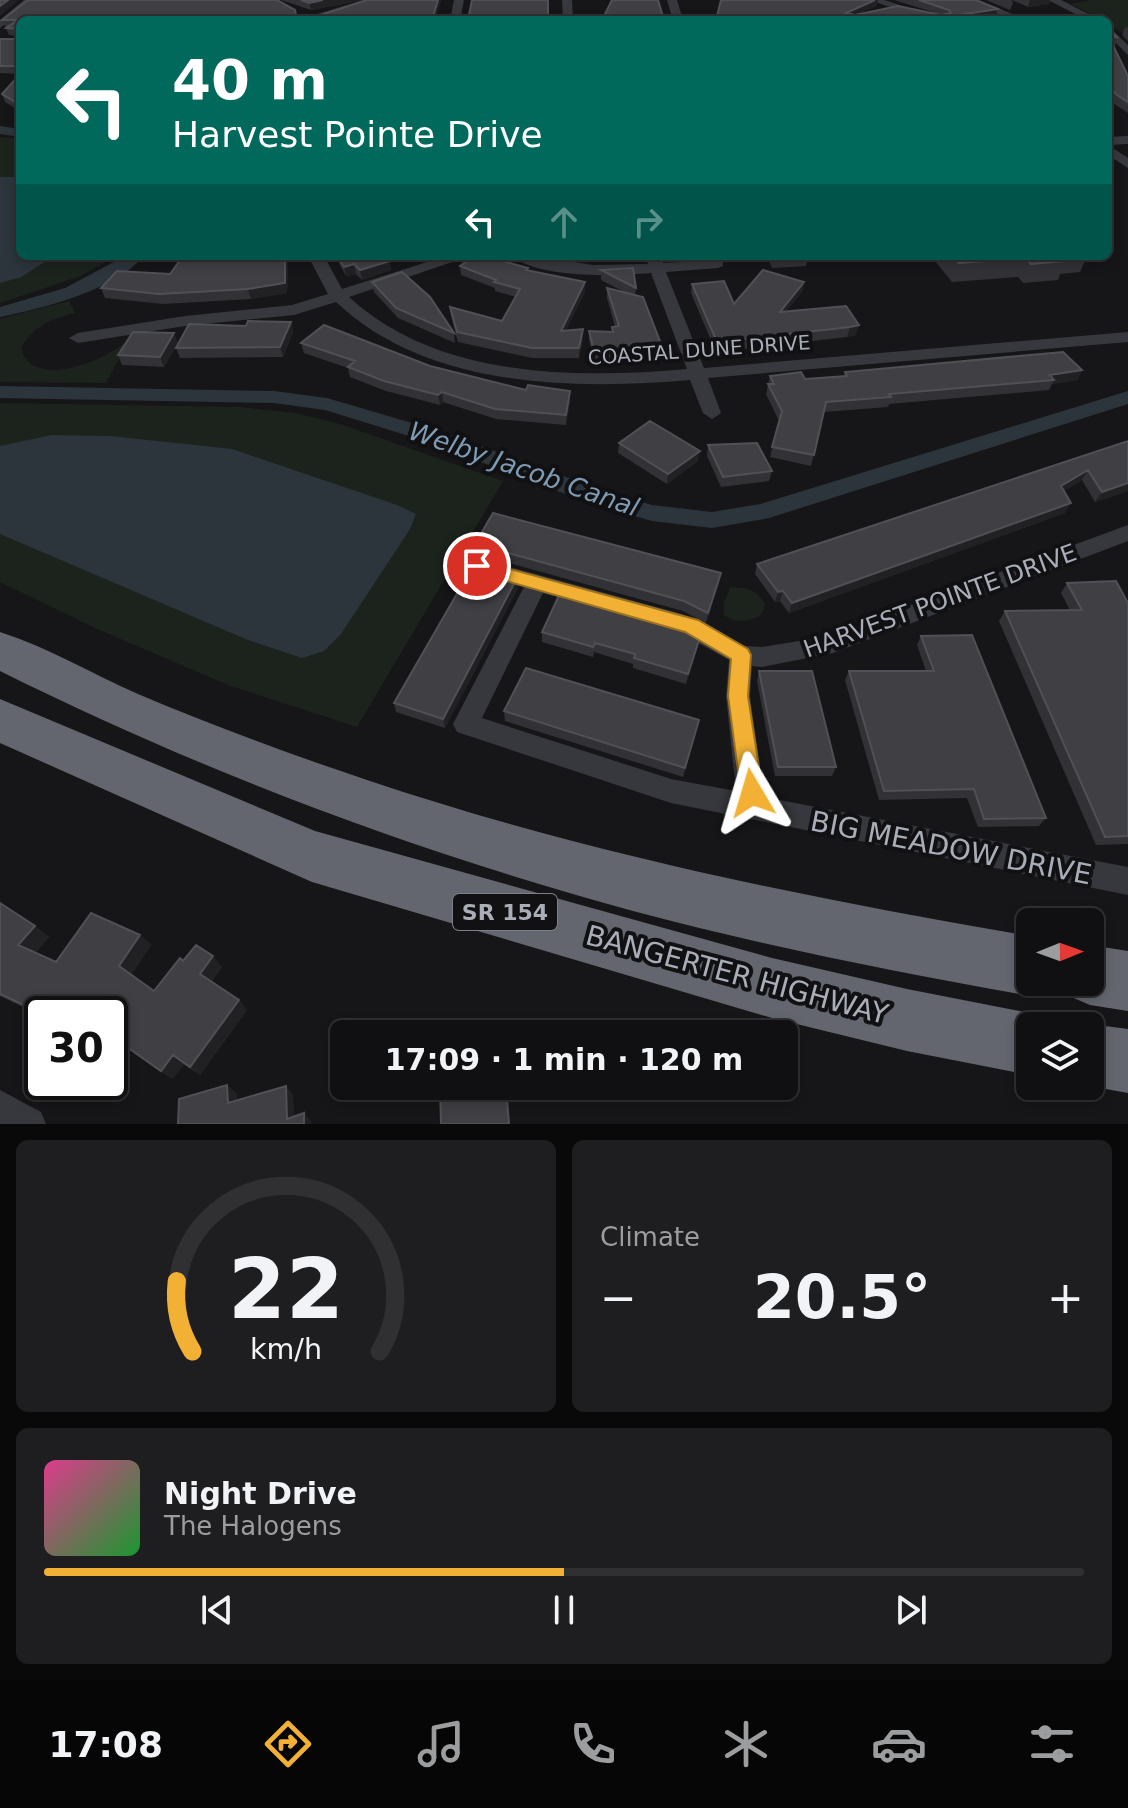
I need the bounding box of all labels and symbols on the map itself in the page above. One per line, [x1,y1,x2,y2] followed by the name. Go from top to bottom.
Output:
[587,330,811,370] street label: COASTAL DUNE DRIVE
[405,416,644,523] water label: Welby Jacob Canal
[443,532,511,600] pin
[800,538,1080,664] street label: HARVEST POINTE DRIVE
[710,751,794,835] position arrow
[808,805,1094,891] street label: BIG MEADOW DRIVE
[453,894,557,930] road number: SR 154
[1016,908,1104,996] north arrow
[582,919,893,1031] street label: BANGERTER HIGHWAY
[24,996,128,1100] speed limit sign: 30

